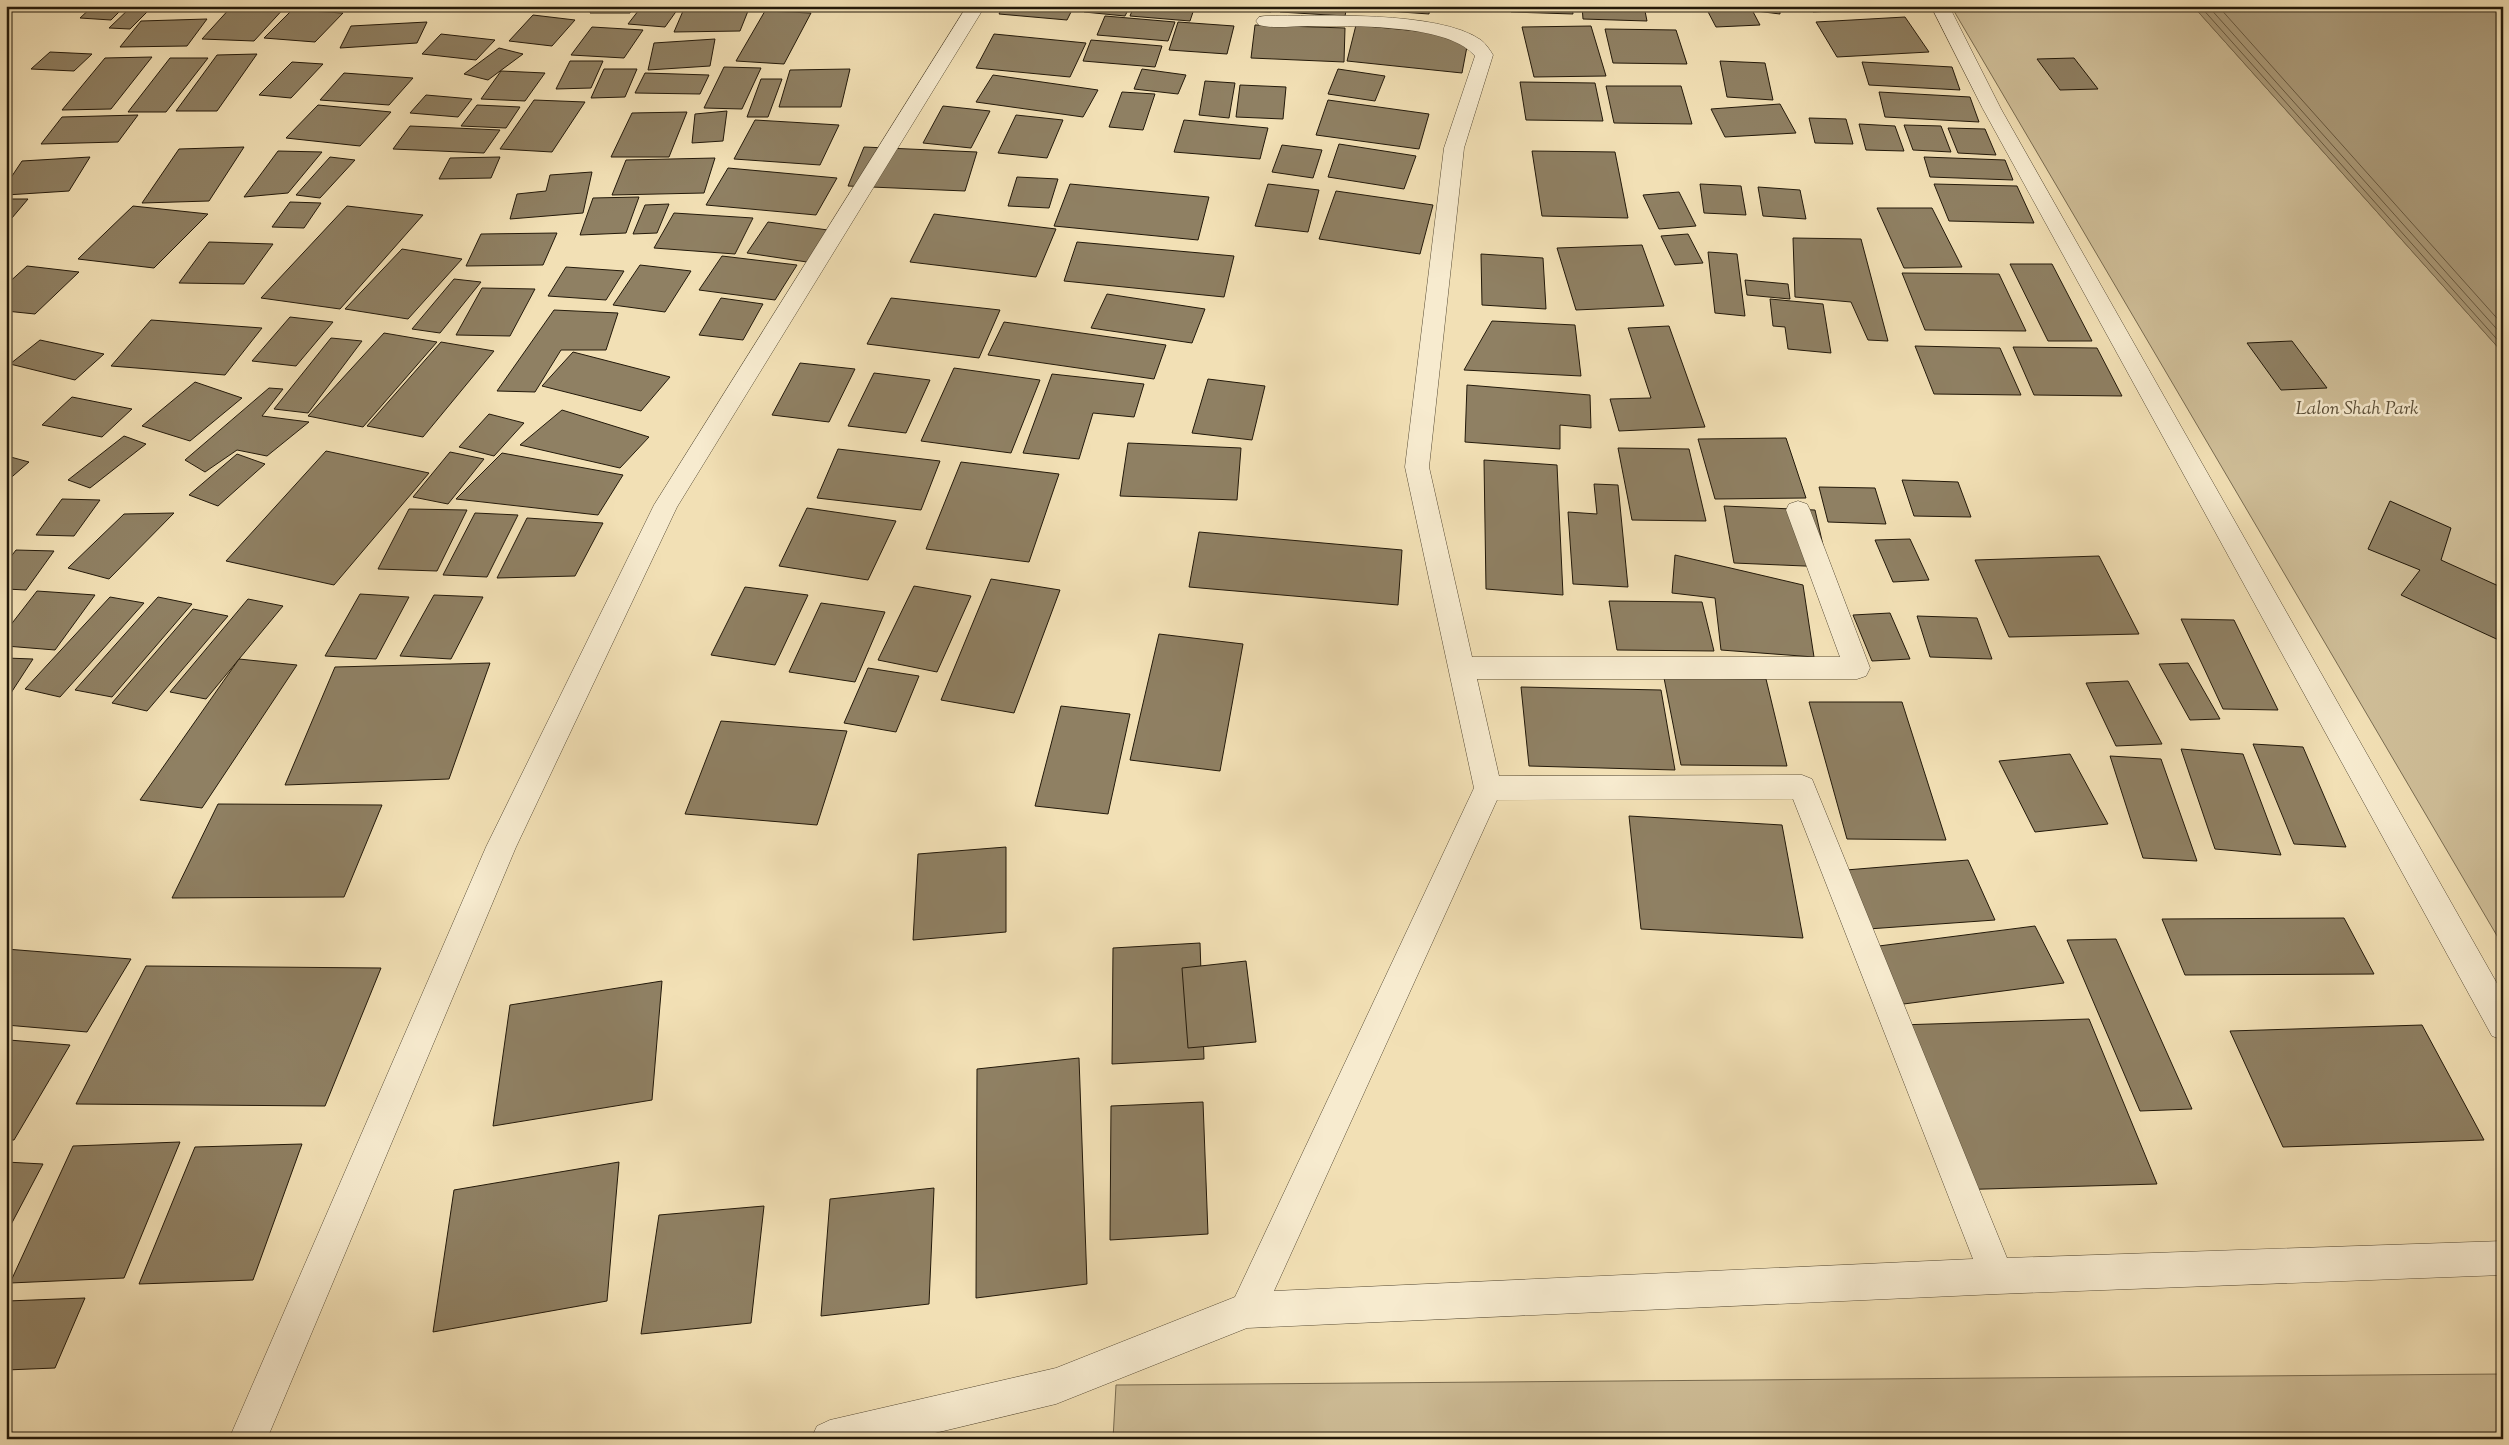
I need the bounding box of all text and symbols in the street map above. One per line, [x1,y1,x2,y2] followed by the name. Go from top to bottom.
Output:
[2295,396,2419,423] park label: Lalon Shah Park

